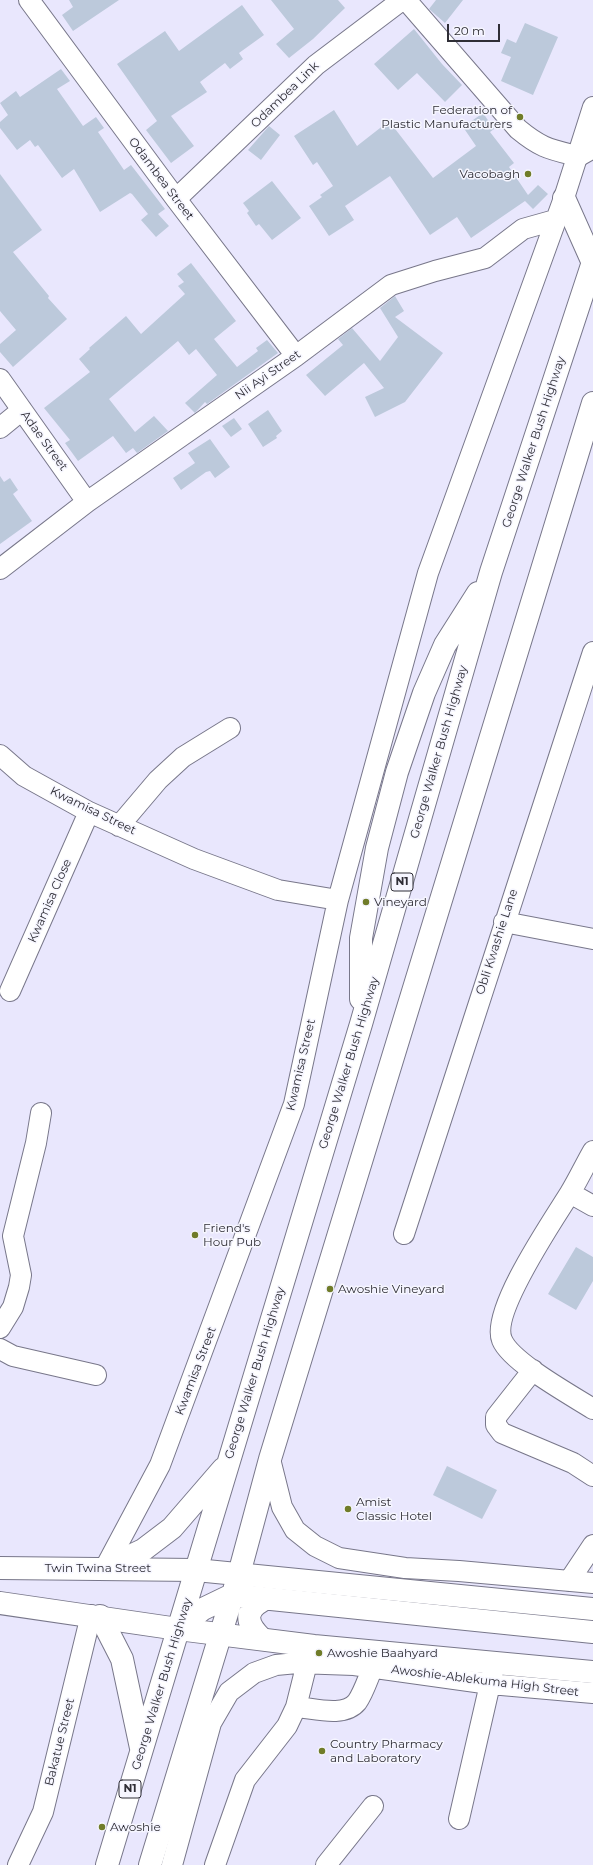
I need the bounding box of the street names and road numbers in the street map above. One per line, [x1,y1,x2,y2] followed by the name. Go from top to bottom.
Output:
[248,59,322,131] street label: Odambea Link
[125,135,197,223] street label: Odambea Street
[232,347,304,403] street label: Nii Ayi Street
[499,354,569,530] street label: George Walker Bush Highway
[17,408,71,474] street label: Adae Street
[407,664,471,840] street label: George Walker Bush Highway
[48,784,138,838] street label: Kwamisa Street
[25,857,75,945] street label: Kwamisa Close
[391,873,413,891] road number: N1
[473,887,521,997] street label: Obli Kwashie Lane
[316,975,382,1151] street label: George Walker Bush Highway
[283,1018,319,1112] street label: Kwamisa Street
[222,1285,288,1461] street label: George Walker Bush Highway
[172,1325,220,1417] street label: Kwamisa Street
[45,1561,151,1575] street label: Twin Twina Street
[129,1596,195,1772] street label: George Walker Bush Highway
[390,1662,580,1700] street label: Awoshie-Ablekuma High Street
[42,1697,78,1787] street label: Bakatue Street
[119,1780,141,1798] road number: N1

